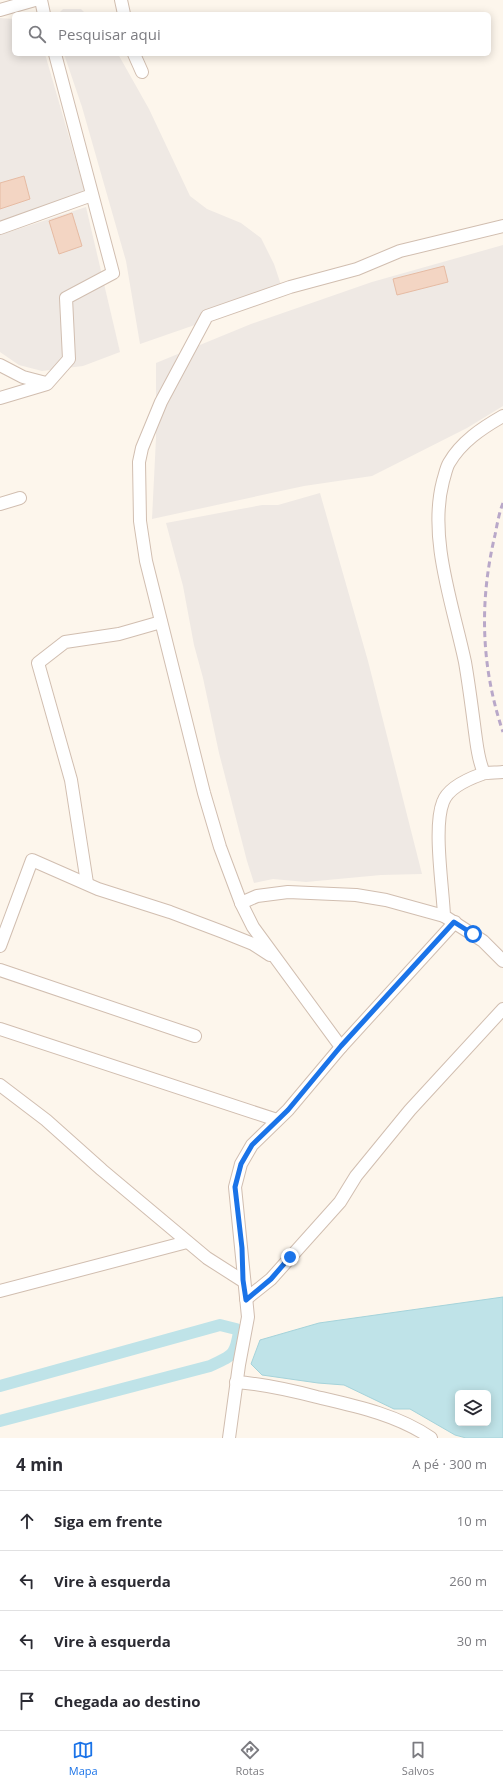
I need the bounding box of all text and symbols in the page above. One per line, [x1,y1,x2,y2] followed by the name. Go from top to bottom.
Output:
[12,12,491,56] search box
[26,23,48,45] icon: search
[58,24,161,44] text: Pesquisar aqui
[464,925,482,943] route start
[281,1248,299,1266] route end
[455,1390,491,1426] map controls
[455,1390,491,1426] button: layers
[16,1453,63,1476] text: 4 min
[412,1455,487,1473] text: A pé · 300 m
[16,1510,38,1532] icon: ahead
[54,1511,162,1531] text: Siga em frente
[457,1512,487,1530] text: 10 m
[16,1570,38,1592] icon: left
[54,1571,171,1591] text: Vire à esquerda
[449,1572,487,1590] text: 260 m
[16,1630,38,1652] icon: left
[54,1631,171,1651] text: Vire à esquerda
[457,1632,487,1650] text: 30 m
[16,1690,38,1712] icon: arrive
[54,1691,201,1711] text: Chegada ao destino
[69,1739,98,1778] tab: Mapa
[235,1739,264,1778] tab: Rotas
[402,1739,434,1778] tab: Salvos

